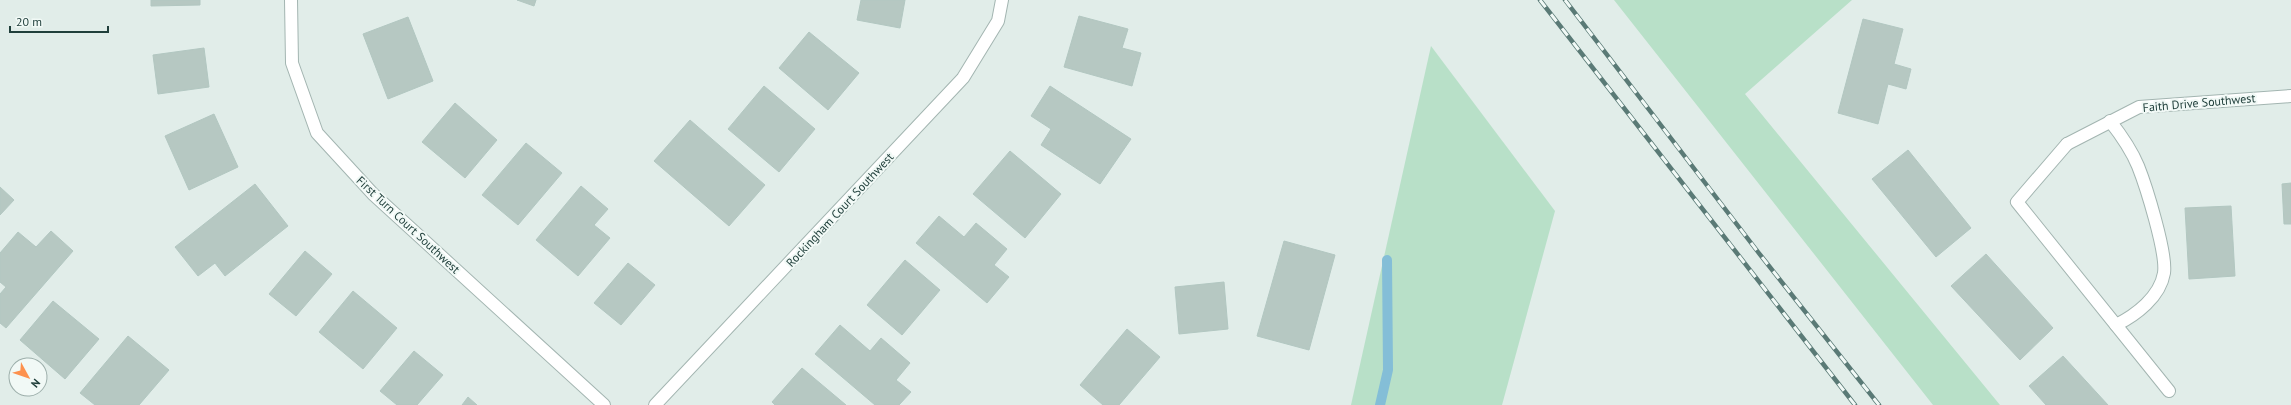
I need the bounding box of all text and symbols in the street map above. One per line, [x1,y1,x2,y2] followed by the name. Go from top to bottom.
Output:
[10,8,108,34] scale bar
[16,14,42,29] text: 20 m
[2142,90,2256,115] street label: Faith Drive Southwest
[783,149,897,270] street label: Rockingham Court Southwest
[353,173,463,277] street label: First Turn Court Southwest
[8,357,48,397] north arrow
[28,376,43,391] text: N

